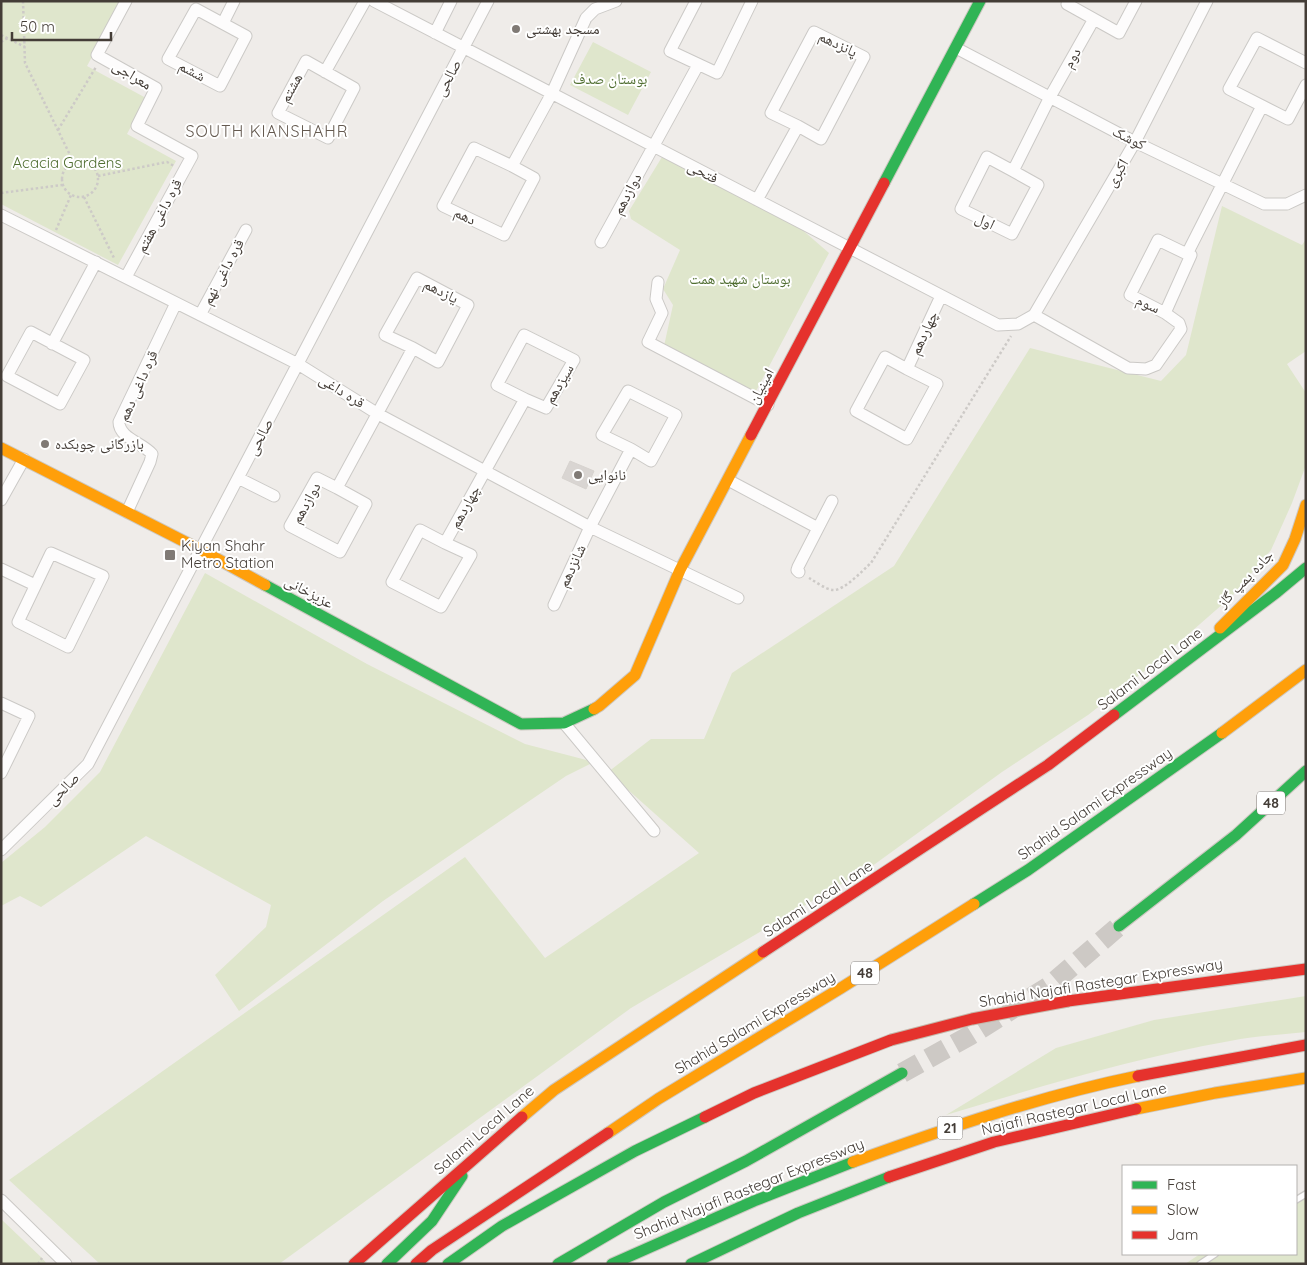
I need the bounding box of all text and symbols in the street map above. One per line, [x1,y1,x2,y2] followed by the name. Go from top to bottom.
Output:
[12,10,111,42] scale bar
[20,17,55,36] text: 50 m
[526,19,600,39] place label: مسجد بهشتی
[510,23,522,35] marker: مسجد بهشتی
[815,26,861,62] street label: پانزدهم
[1058,44,1086,72] street label: دوم
[109,55,156,95] street label: معراجی
[175,56,209,86] street label: ششم
[430,56,466,100] street label: صالحی
[573,69,647,89] park label: بوستان صدف
[275,70,307,106] street label: هشتم
[185,121,349,141] district label: SOUTH KIANSHAHR
[1109,121,1149,154] street label: کوشک
[12,153,122,172] park label: Acacia Gardens
[1101,155,1133,191] street label: اکبری
[684,156,722,188] street label: فتحی
[608,170,646,218] street label: دوازدهم
[131,176,187,256] street label: قره داغی هفتم
[451,202,479,230] street label: دهم
[972,208,998,234] street label: اول
[197,235,249,309] street label: قره داغی نهم
[689,269,791,289] park label: بوستان شهید همت
[420,274,462,308] street label: یازدهم
[1133,290,1163,318] street label: سوم
[905,307,943,358] street label: چهاردهم
[113,347,163,425] street label: قره داغی دهم
[540,360,578,408] street label: سیزدهم
[743,364,779,408] street label: امینیان
[315,369,369,413] street label: قره داغی
[242,415,278,459] street label: صالحی
[55,434,144,454] place label: بازرگانی چوبکده
[39,438,51,450] marker: بازرگانی چوبکده
[588,465,626,485] place label: نانوایی
[572,469,584,481] marker: نانوایی
[287,479,325,527] street label: دوازدهم
[445,481,485,532] street label: چهاردهم
[181,536,274,572] place label: Kiyan Shahr Metro Station
[553,541,591,591] street label: شانزدهم
[1212,545,1277,612] street label: جاده پمپ گاز
[163,548,177,562] marker: Kiyan Shahr Metro Station
[281,571,337,613] street label: عزیزخانی
[1093,623,1206,714] street label: Salami Local Lane
[1014,743,1175,864] street label: Shahid Salami Expressway
[42,768,84,810] street label: صالحی
[1257,791,1285,814] road number: 48
[759,856,876,941] street label: Salami Local Lane
[978,954,1224,1011] street label: Shahid Najafi Rastegar Expressway
[851,961,879,984] road number: 48
[671,967,838,1078] street label: Shahid Salami Expressway
[979,1078,1168,1139] street label: Najafi Rastegar Local Lane
[430,1081,538,1178] street label: Salami Local Lane
[938,1116,962,1140] road number: 21
[631,1134,867,1244] street label: Shahid Najafi Rastegar Expressway
[1122,1165,1297,1255] legend
[1167,1175,1196,1194] text: Fast
[1167,1200,1199,1219] text: Slow
[1167,1225,1198,1244] text: Jam

